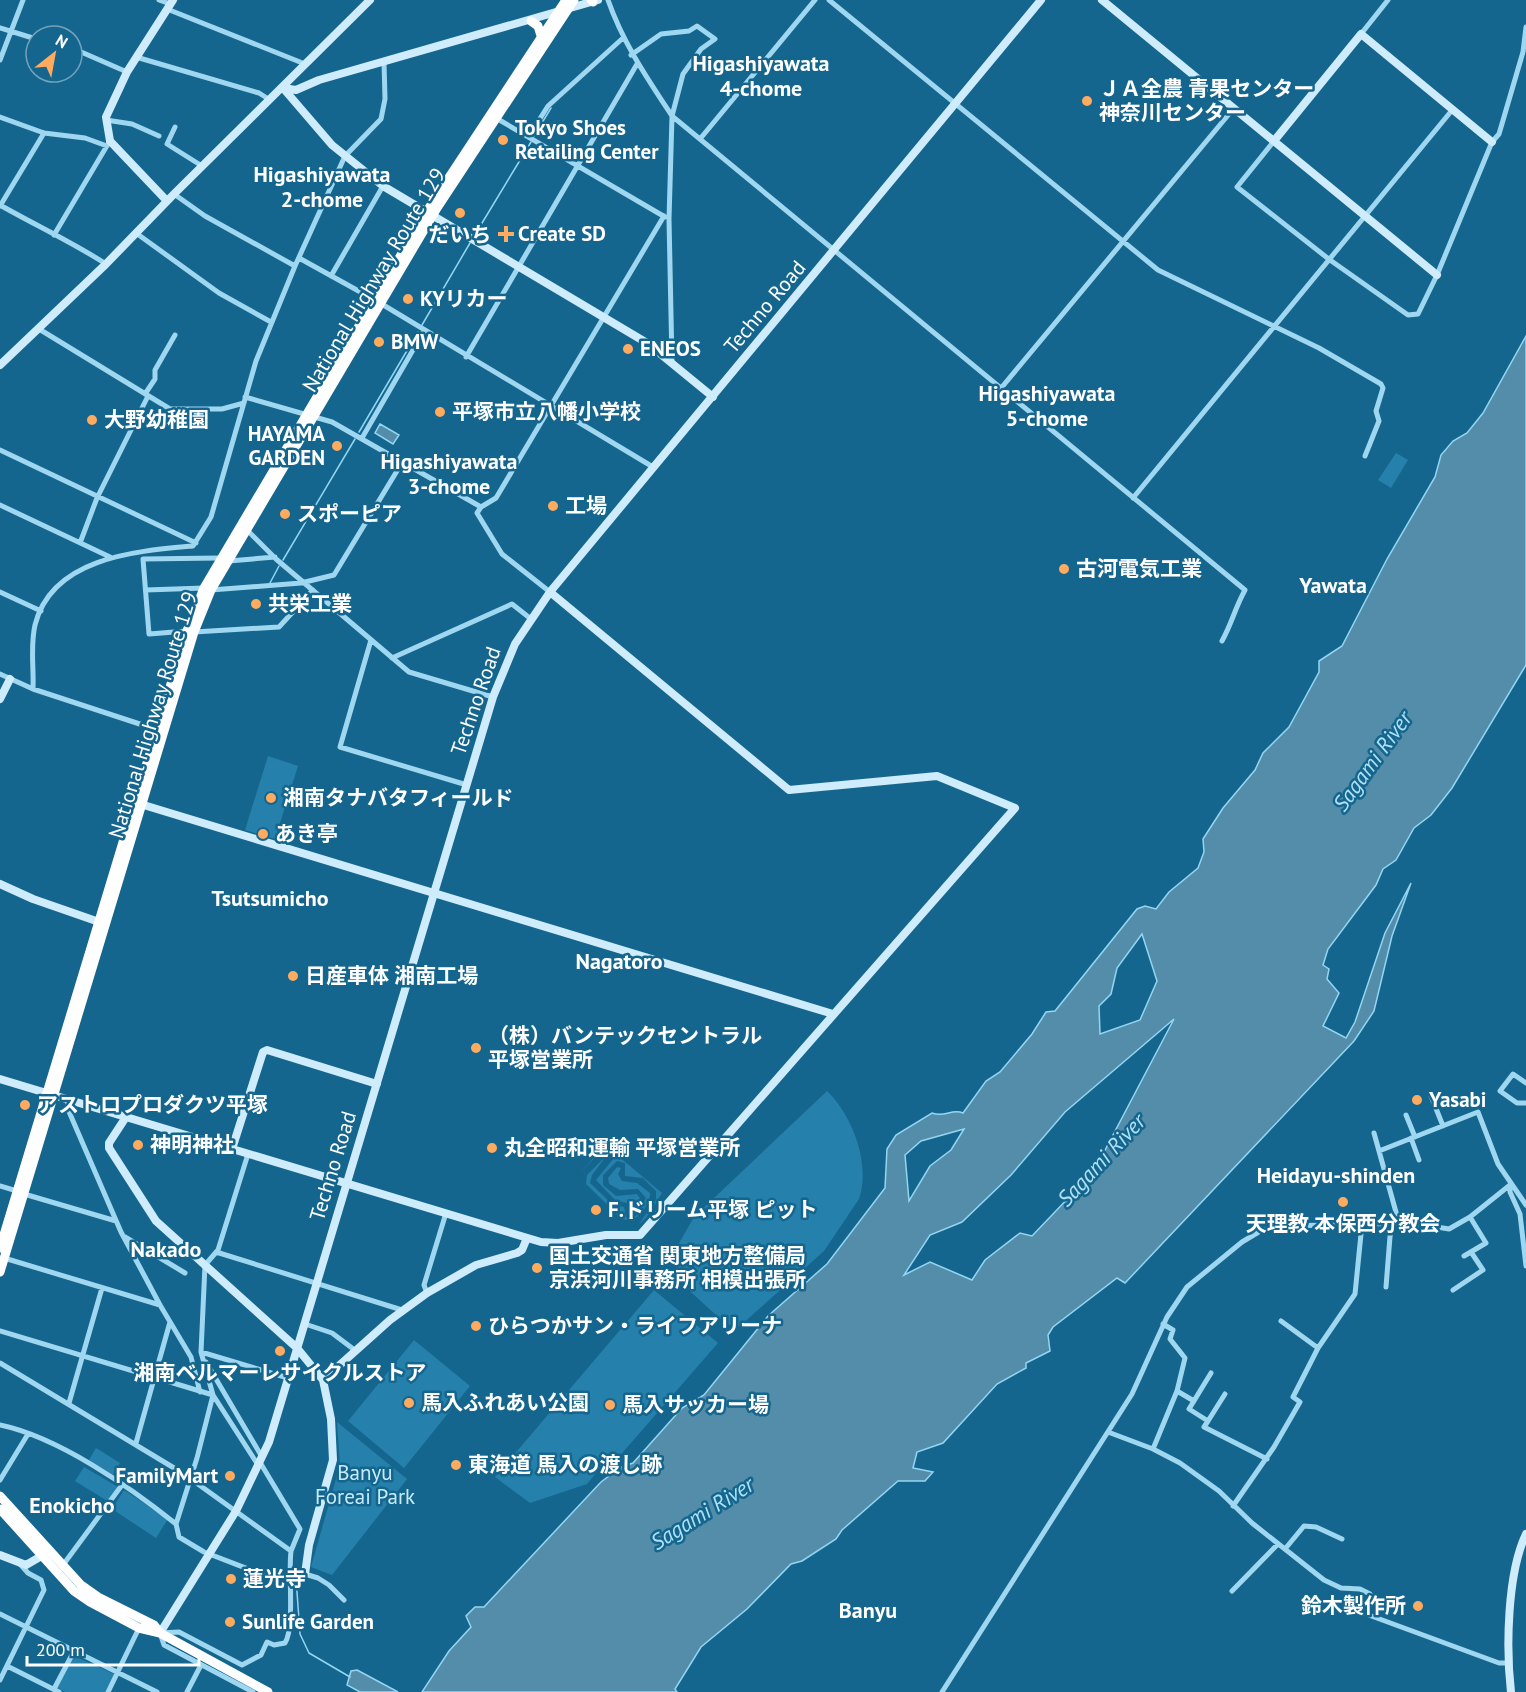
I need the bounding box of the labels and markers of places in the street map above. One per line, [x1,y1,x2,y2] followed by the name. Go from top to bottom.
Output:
[1099,75,1314,126] place label: ＪＡ全農 青果センター 神奈川センター
[1080,94,1094,108] marker: ＪＡ全農 青果センター 神奈川センター
[515,114,659,165] place label: Tokyo Shoes Retailing Center
[496,133,510,147] marker: Tokyo Shoes Retailing Center
[453,206,467,220] marker: だいち
[518,220,606,247] place label: Create SD
[429,221,492,248] place label: だいち
[499,227,513,241] marker: Create SD
[420,285,508,312] place label: KYリカー
[401,292,415,306] marker: KYリカー
[391,328,439,355] place label: BMW
[372,335,386,349] marker: BMW
[640,335,701,362] place label: ENEOS
[621,342,635,356] marker: ENEOS
[452,398,641,425] place label: 平塚市立八幡小学校
[433,405,447,419] marker: 平塚市立八幡小学校
[104,406,209,433] place label: 大野幼稚園
[85,413,99,427] marker: 大野幼稚園
[248,420,325,471] place label: HAYAMA GARDEN
[330,439,344,453] marker: HAYAMA GARDEN
[565,492,607,519] place label: 工場
[546,499,560,513] marker: 工場
[297,500,402,527] place label: スポーピア
[278,507,292,521] marker: スポーピア
[1076,555,1202,582] place label: 古河電気工業
[1057,562,1071,576] marker: 古河電気工業
[268,590,352,617] place label: 共栄工業
[249,597,263,611] marker: 共栄工業
[283,784,514,811] place label: 湘南タナバタフィールド
[264,791,278,805] marker: 湘南タナバタフィールド
[275,820,338,847] place label: あき亭
[256,827,270,841] marker: あき亭
[305,962,478,989] place label: 日産車体 湘南工場
[286,969,300,983] marker: 日産車体 湘南工場
[488,1022,762,1073] place label: （株）バンテックセントラル 平塚営業所
[469,1041,483,1055] marker: （株）バンテックセントラル 平塚営業所
[1428,1086,1487,1113] place label: Yasabi
[37,1091,268,1118] place label: アストロプロダクツ平塚
[1410,1093,1424,1107] marker: Yasabi
[18,1098,32,1112] marker: アストロプロダクツ平塚
[150,1131,234,1158] place label: 神明神社
[504,1134,740,1161] place label: 丸全昭和運輸 平塚営業所
[131,1138,145,1152] marker: 神明神社
[485,1141,499,1155] marker: 丸全昭和運輸 平塚営業所
[1336,1195,1350,1209] marker: 天理教 本保西分教会
[608,1196,818,1223] place label: F.ドリーム平塚 ピット
[589,1203,603,1217] marker: F.ドリーム平塚 ピット
[1246,1210,1440,1237] place label: 天理教 本保西分教会
[549,1242,806,1293] place label: 国土交通省 関東地方整備局 京浜河川事務所 相模出張所
[530,1261,544,1275] marker: 国土交通省 関東地方整備局 京浜河川事務所 相模出張所
[488,1312,782,1339] place label: ひらつかサン・ライフアリーナ
[469,1319,483,1333] marker: ひらつかサン・ライフアリーナ
[273,1344,287,1358] marker: 湘南ベルマーレサイクルストア
[134,1359,426,1386] place label: 湘南ベルマーレサイクルストア
[421,1389,589,1416] place label: 馬入ふれあい公園
[622,1391,769,1418] place label: 馬入サッカー場
[402,1396,416,1410] marker: 馬入ふれあい公園
[603,1398,617,1412] marker: 馬入サッカー場
[468,1451,662,1478] place label: 東海道 馬入の渡し跡
[449,1458,463,1472] marker: 東海道 馬入の渡し跡
[116,1462,219,1489] place label: FamilyMart
[223,1469,237,1483] marker: FamilyMart
[243,1565,306,1592] place label: 蓮光寺
[224,1572,238,1586] marker: 蓮光寺
[1301,1592,1406,1619] place label: 鈴木製作所
[1411,1599,1425,1613] marker: 鈴木製作所
[242,1608,374,1635] place label: Sunlife Garden
[223,1615,237,1629] marker: Sunlife Garden

